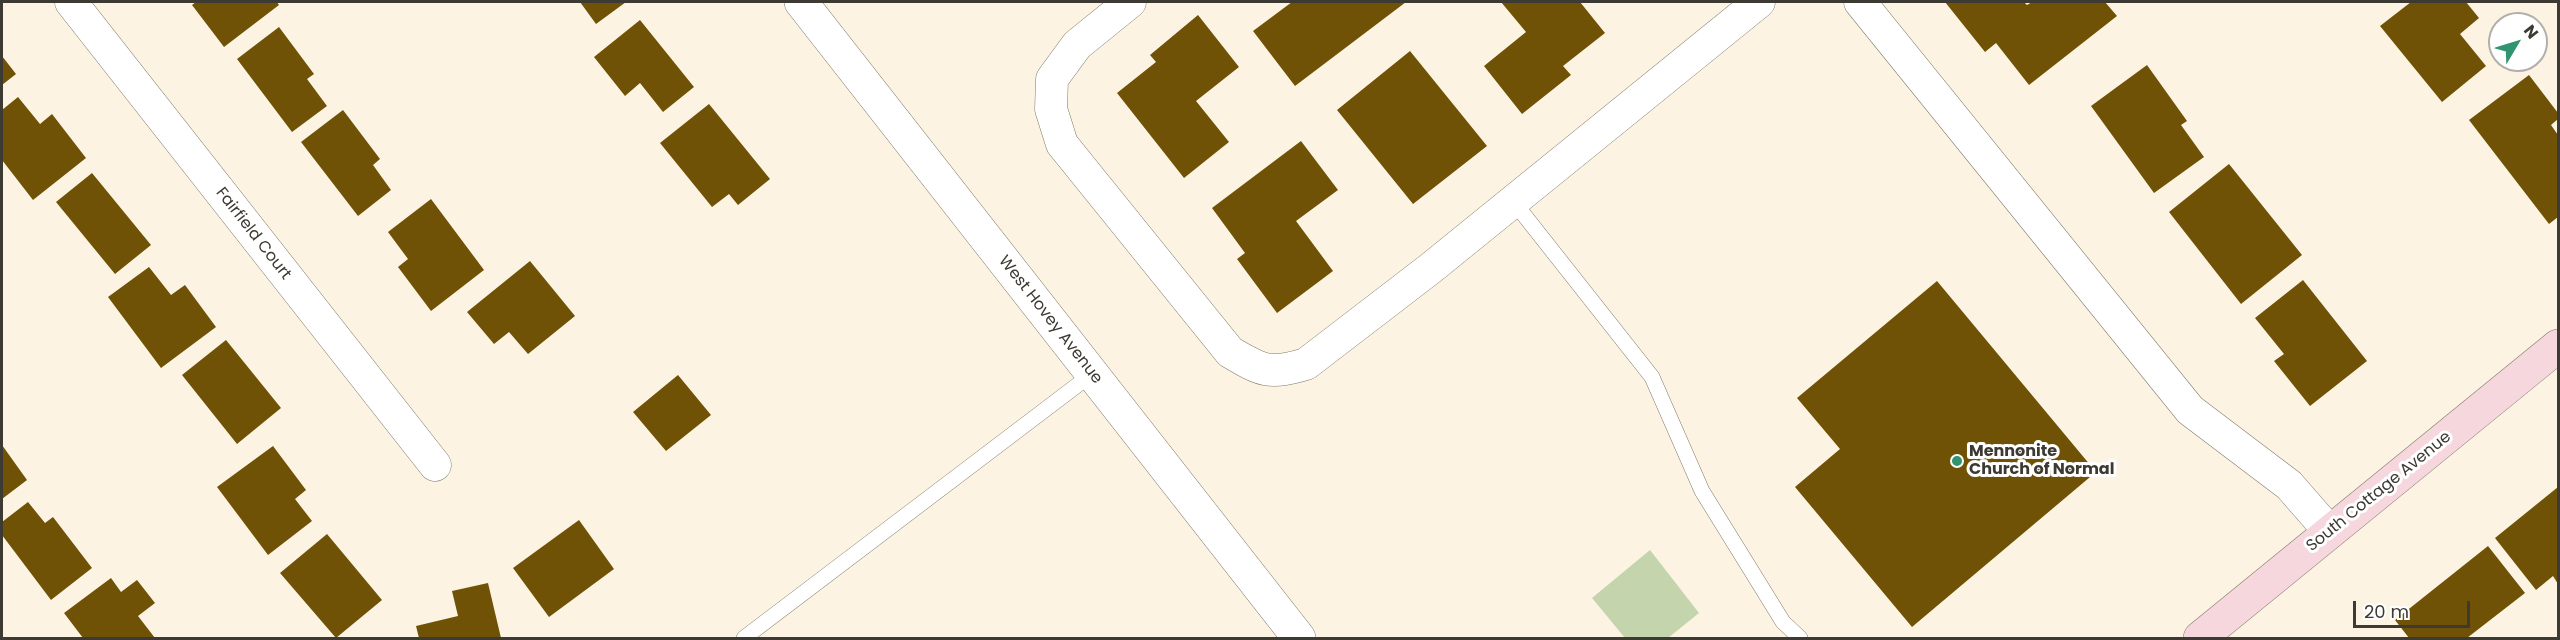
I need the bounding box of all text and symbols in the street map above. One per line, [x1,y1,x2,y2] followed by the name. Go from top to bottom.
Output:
[2488,12,2548,72] north arrow
[2518,20,2544,44] text: N
[211,184,295,284] street label: Fairfield Court
[994,252,1106,388] street label: West Hovey Avenue
[2303,428,2455,556] street label: South Cottage Avenue
[1969,442,2114,480] place label: Mennonite Church of Normal
[1950,454,1964,468] marker: Mennonite Church of Normal
[2356,589,2473,627] scale bar
[2364,599,2409,624] text: 20 m

